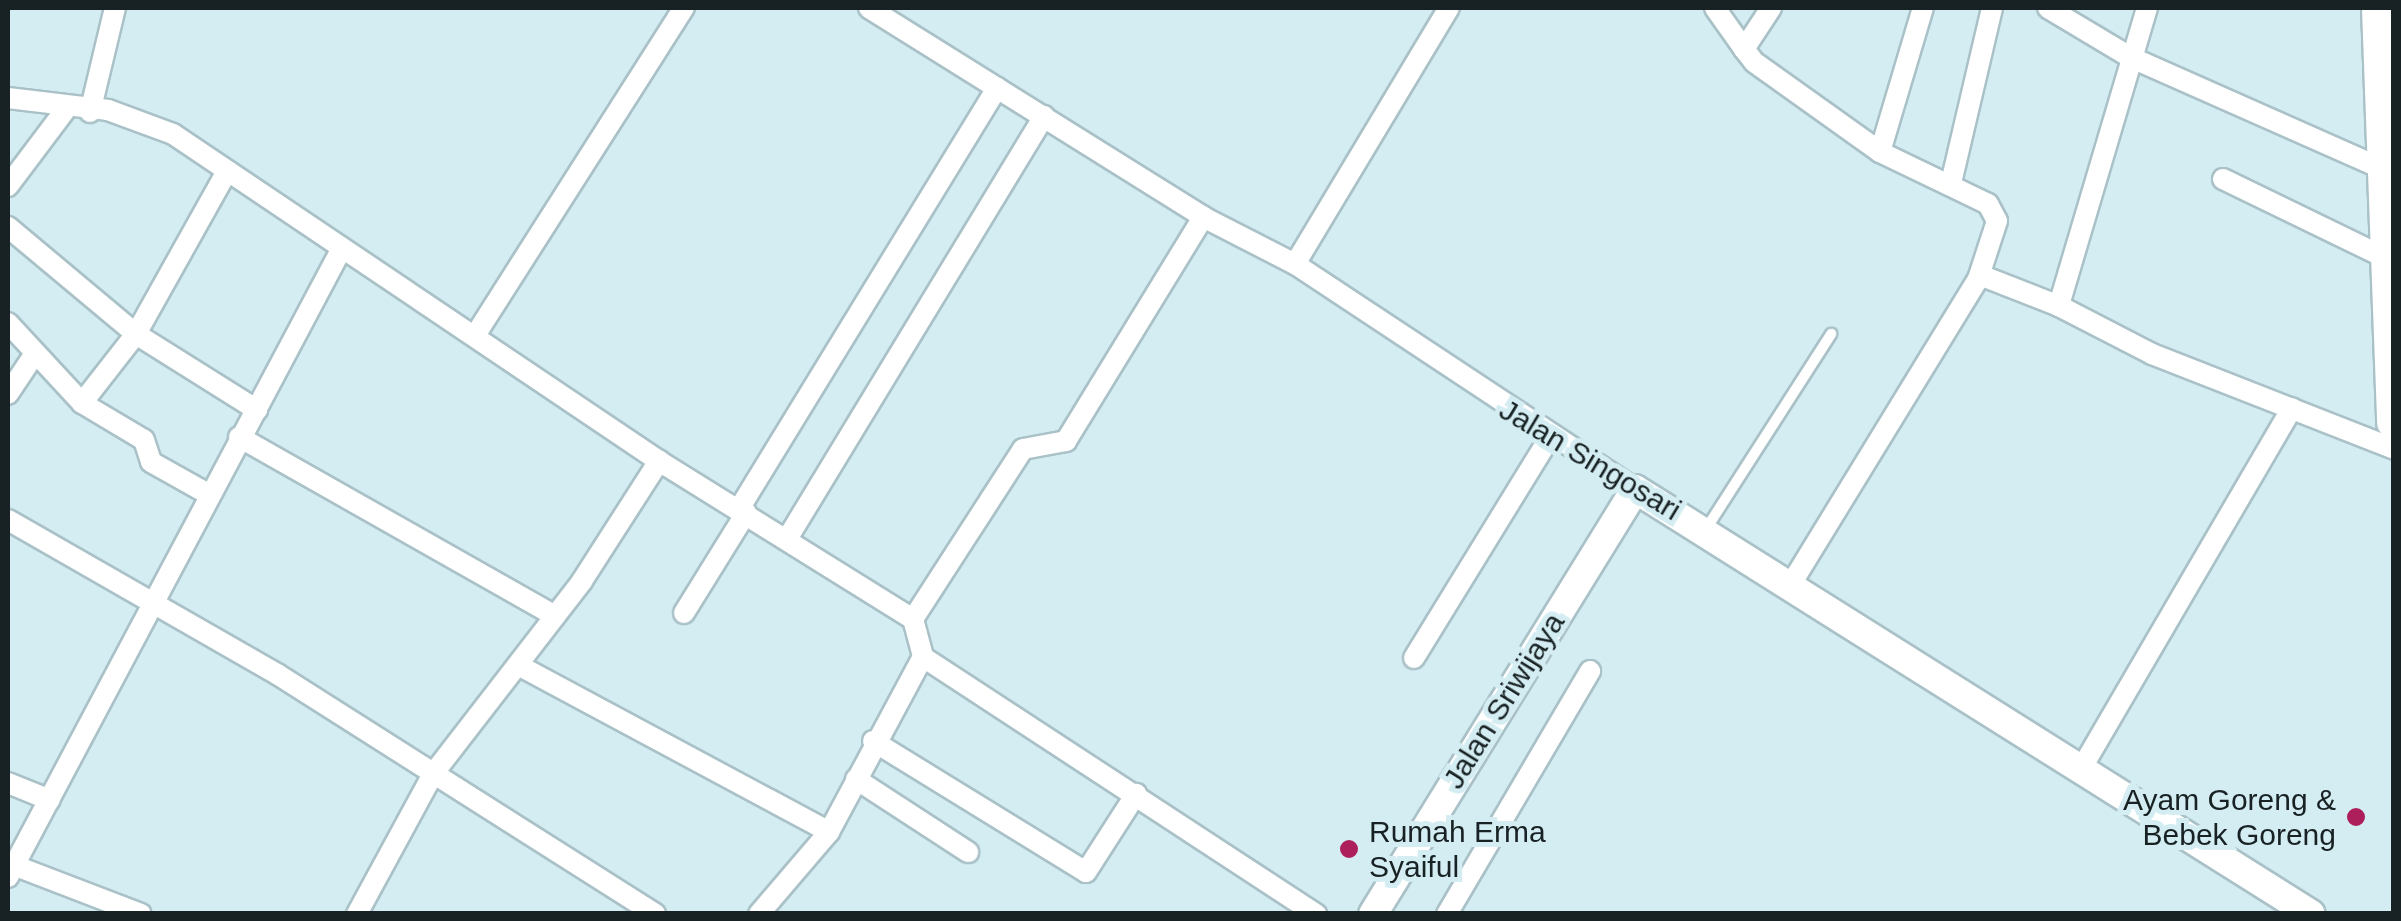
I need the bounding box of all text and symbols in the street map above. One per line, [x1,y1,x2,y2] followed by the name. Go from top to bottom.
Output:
[1493,392,1687,528] street label: Jalan Singosari
[1436,607,1572,795] street label: Jalan Sriwijaya
[2123,782,2336,852] place label: Ayam Goreng & Bebek Goreng
[2345,806,2367,828] marker: Ayam Goreng & Bebek Goreng
[1369,814,1546,884] place label: Rumah Erma Syaiful
[1338,838,1360,860] marker: Rumah Erma Syaiful

